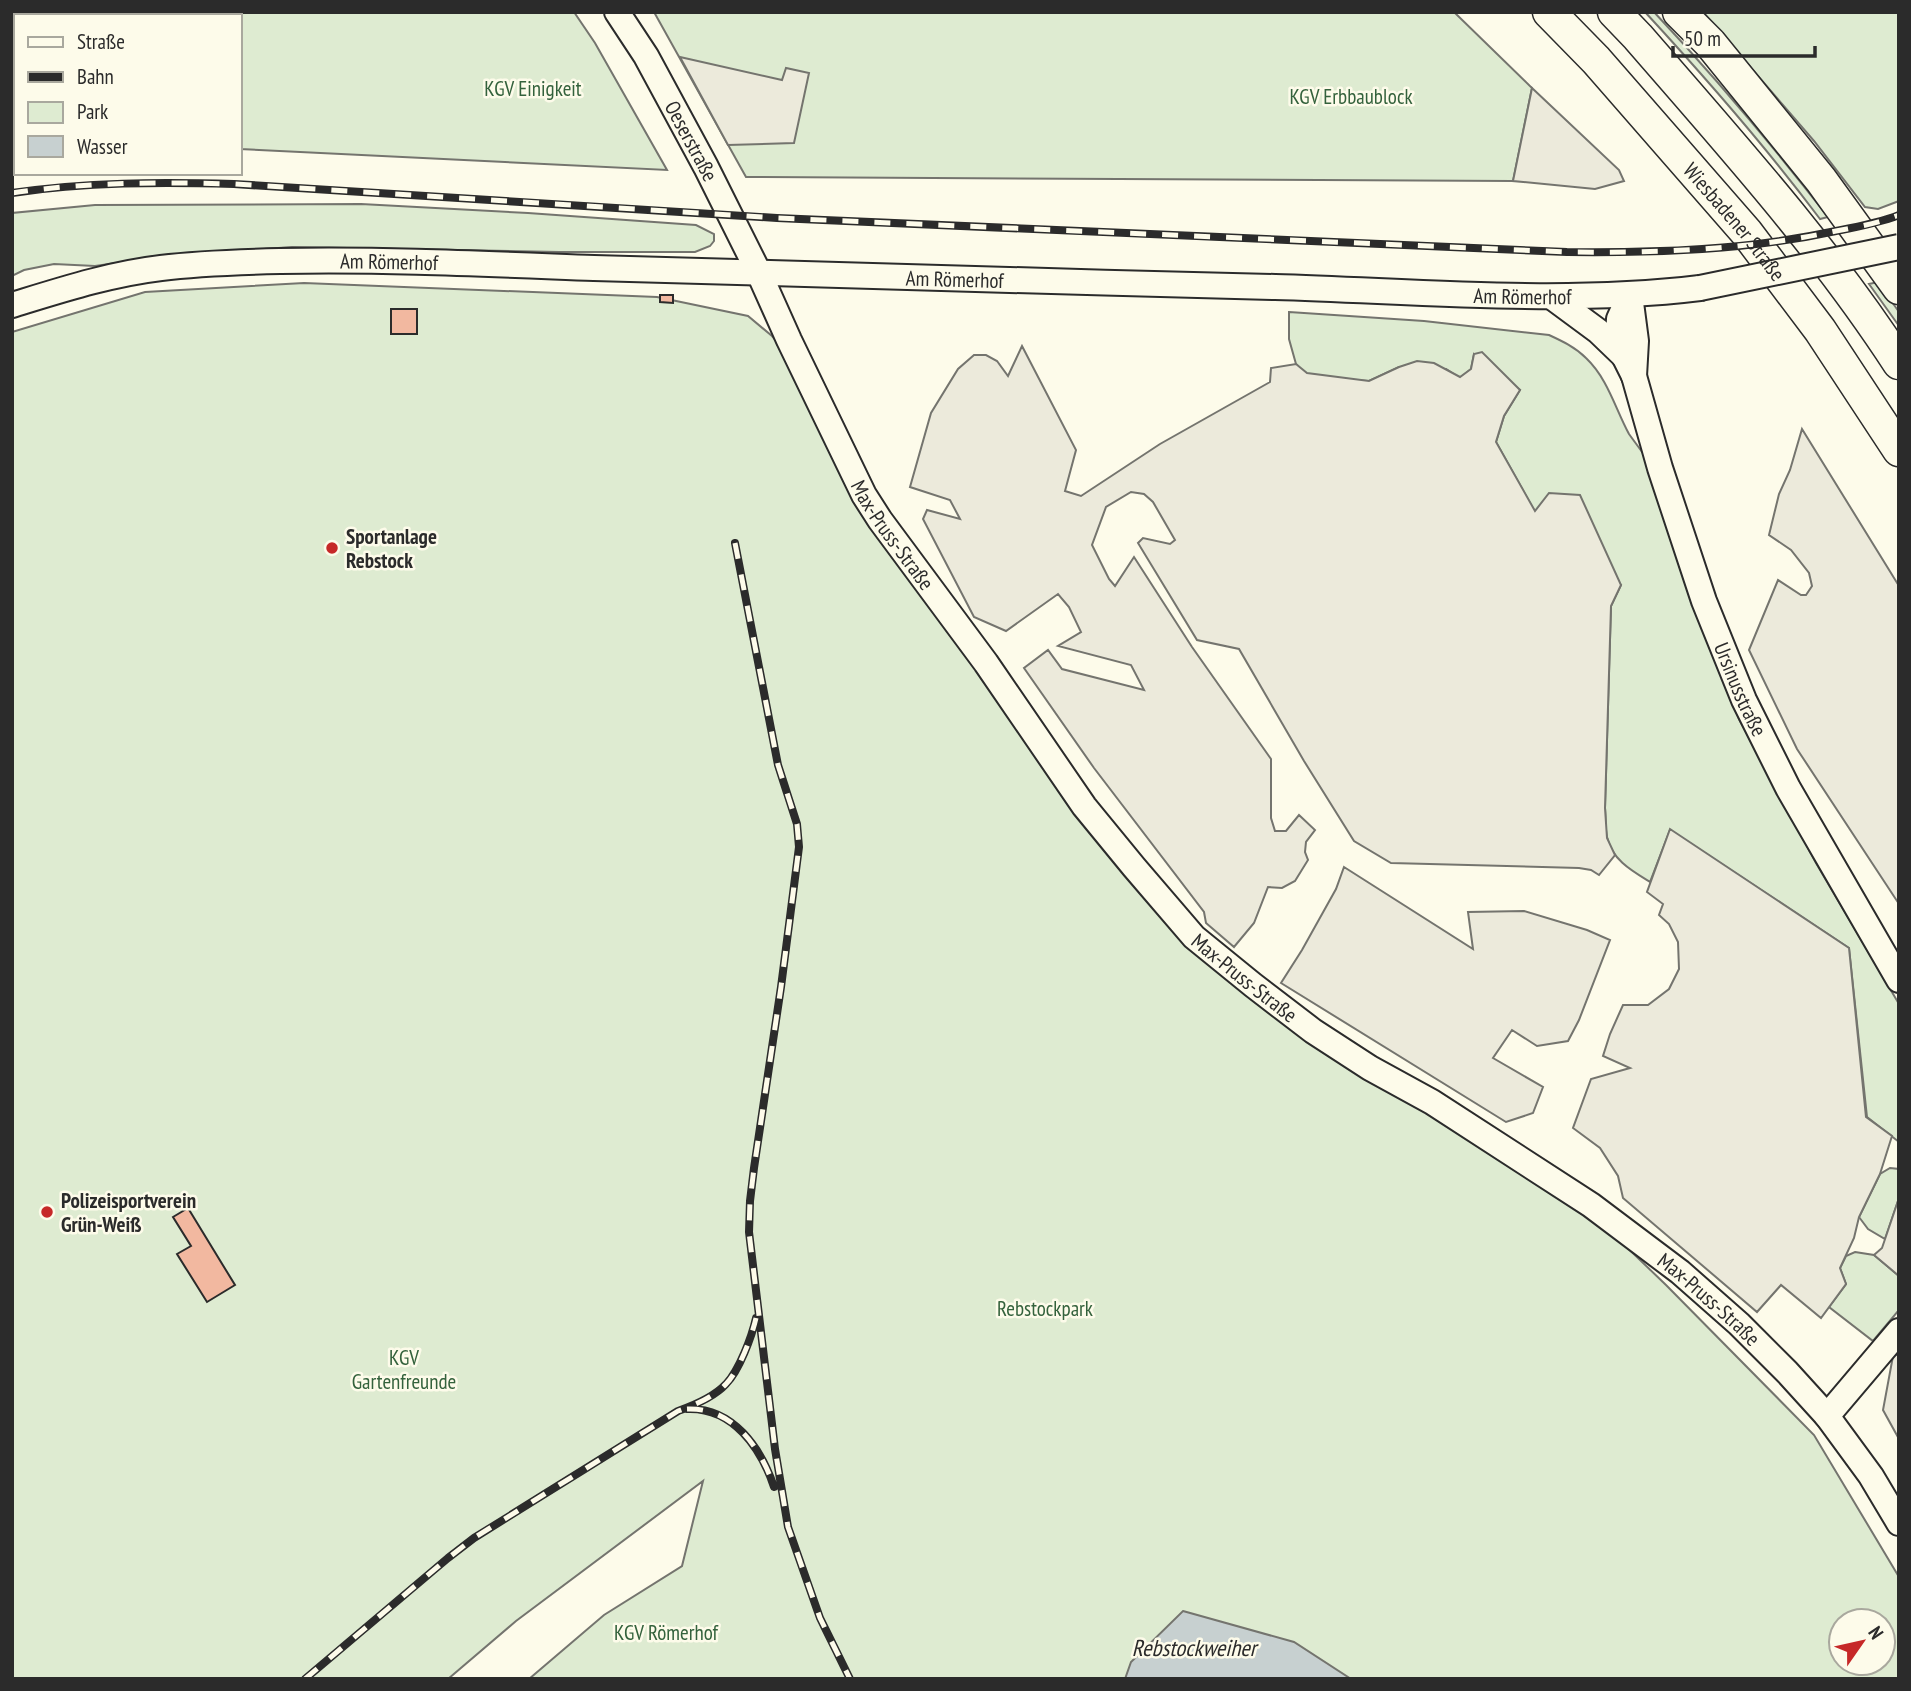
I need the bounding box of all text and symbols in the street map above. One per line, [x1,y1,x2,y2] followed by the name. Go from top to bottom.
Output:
[14,14,242,175] legend
[1673,14,1815,58] scale bar
[1684,25,1721,52] text: 50 m
[77,28,125,55] text: Straße
[77,63,114,90] text: Bahn
[484,75,582,102] park label: KGV Einigkeit
[1289,83,1413,110] park label: KGV Erbbaublock
[659,96,724,186] street label: Oeserstraße
[77,98,108,125] text: Park
[77,133,128,160] text: Wasser
[1678,157,1792,286] street label: Wiesbadener Straße
[340,247,439,276] street label: Am Römerhof
[905,264,1005,294] street label: Am Römerhof
[1473,281,1572,310] street label: Am Römerhof
[845,476,940,595] street label: Max-Pruss-Straße
[346,523,437,574] place label: Sportanlage Rebstock
[324,540,340,556] marker: Sportanlage Rebstock
[1709,638,1773,741] street label: Ursinusstraße
[1186,927,1303,1028] street label: Max-Pruss-Straße
[61,1187,196,1238] place label: Polizeisportverein Grün-Weiß
[39,1204,55,1220] marker: Polizeisportverein Grün-Weiß
[1653,1247,1766,1351] street label: Max-Pruss-Straße
[997,1295,1093,1322] park label: Rebstockpark
[352,1344,456,1395] park label: KGV Gartenfreunde
[1827,1607,1897,1677] north arrow
[614,1619,719,1646] park label: KGV Römerhof
[1863,1622,1889,1643] text: N
[1132,1633,1260,1662] water label: Rebstockweiher

